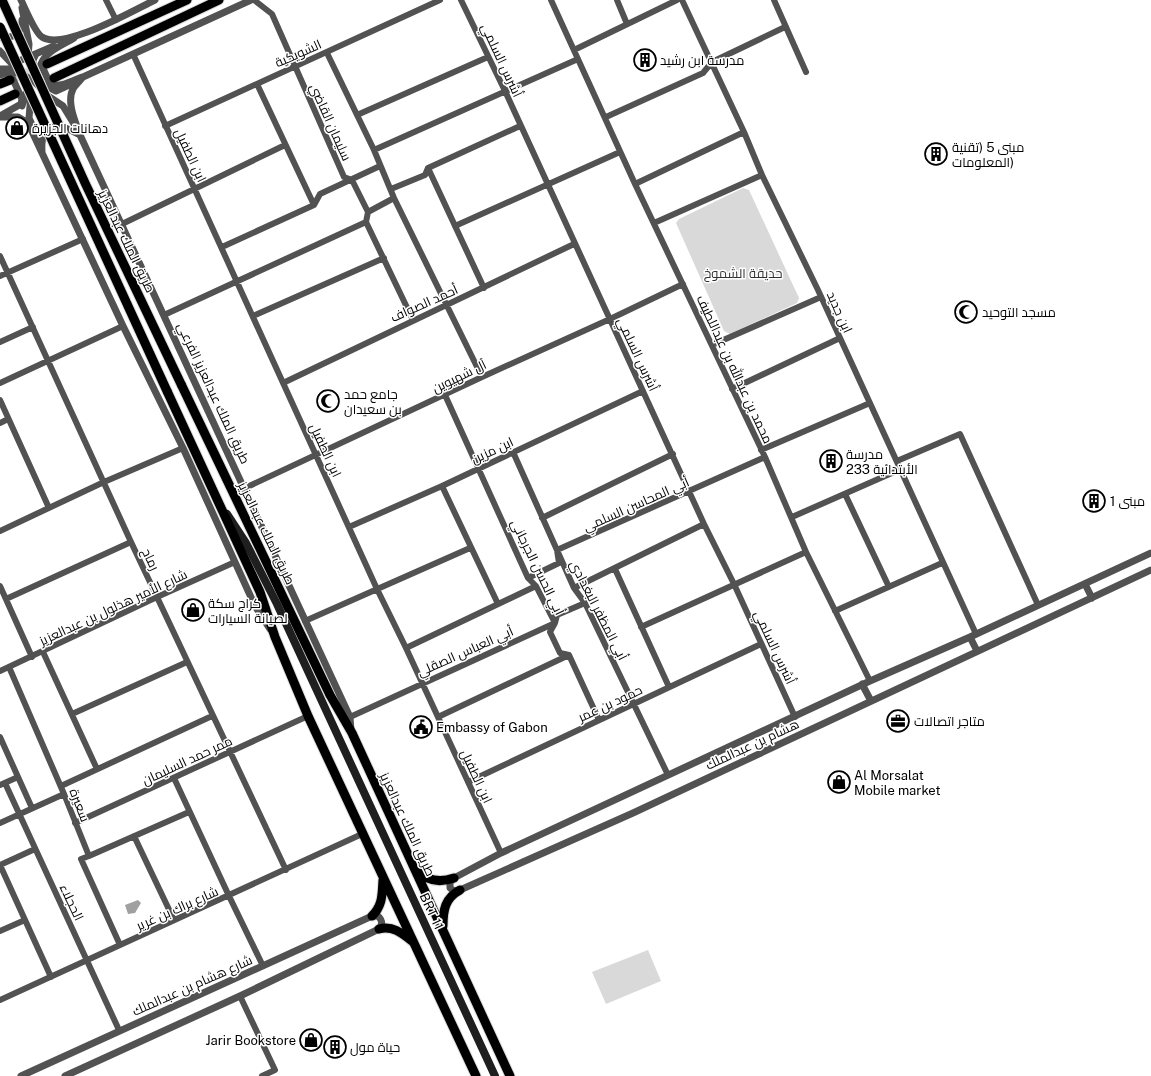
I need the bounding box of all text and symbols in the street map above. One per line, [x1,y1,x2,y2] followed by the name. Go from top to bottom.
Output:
[475,21,526,101] street label: أشرس السلمي
[273,37,324,70] street label: الشويكية
[632,47,658,73] building icon: مدرسة ابن رشيد
[660,53,744,68] place label: مدرسة ابن رشيد
[304,81,354,164] street label: سليمان القاضي
[4,115,30,141] shop icon: دهانات الجزيرة
[32,121,108,136] place label: دهانات الجزيرة
[172,126,209,184] street label: ابن الطفيل
[952,140,1024,170] place label: مبنى 5 (تقنية المعلومات)
[923,141,949,167] building icon: مبنى 5 (تقنية المعلومات)
[95,186,158,295] street label: طريق الملك عبدالعزيز
[704,266,782,282] park label: حديقة الشموخ
[388,281,461,325] street label: أحمد الصواف
[824,289,855,335] street label: ابن جديد
[693,292,777,446] street label: محمد بن عبدالله بن عبداللطيف
[953,299,979,325] mosque icon: مسجد التوحيد
[982,305,1056,320] place label: مسجد التوحيد
[611,315,662,395] street label: أشرس السلمي
[171,320,253,468] street label: طريق الملك عبدالعزيز الفرعي
[430,357,490,397] street label: آل شهيوين
[344,387,402,417] place label: جامع حمد بن سعيدان
[315,388,341,414] mosque icon: جامع حمد بن سعيدان
[307,421,344,479] street label: ابن الطفيل
[469,434,516,467] street label: ابن مزين
[846,447,918,477] place label: مدرسة الأبتدائية 233
[818,448,844,474] building icon: مدرسة الأبتدائية 233
[580,473,693,537] street label: أبي المحاسن السلمي
[235,478,298,587] street label: طريق الملك عبدالعزيز
[1081,488,1107,514] building icon: مبنى 1
[1110,494,1145,509] place label: مبنى 1
[505,517,568,619] street label: أبي الحسن الجرجاني
[138,546,162,573] street label: رماح
[564,557,631,664] street label: أبي المظفر البغدادي
[36,567,190,650] street label: شارع الأمير هذلول بن عبدالعزيز
[208,596,288,626] place label: كراج سكة لصيانة السيارات
[180,597,206,623] shop icon: كراج سكة لصيانة السيارات
[748,608,799,688] street label: أشرس السلمي
[414,622,517,682] street label: أبي العباس الصقلي
[575,682,645,725] street label: حمود بن عمر
[885,708,911,734] office icon: متاجر اتصالات
[408,714,434,740] public building icon: Embassy of Gabon
[914,714,985,729] place label: متاجر اتصالات
[703,716,802,774] street label: هشام بن عبدالملك
[436,720,548,735] place label: Embassy of Gabon
[140,733,235,788] street label: ممر حمد السليمان
[458,747,495,805] street label: ابن الطفيل
[854,768,941,798] place label: Al Morsalat Mobile market
[377,769,438,878] street label: طريق الملك عبدالعزيز
[826,769,852,795] shop icon: Al Morsalat Mobile market
[66,786,93,824] street label: سعيرة
[57,882,86,923] street label: الحجلاء
[133,884,221,935] street label: شارع براك بن غرير
[417,890,447,932] street label: BRT 11
[130,952,255,1021] street label: شارع هشام بن عبدالملك
[298,1027,324,1053] shop icon: Jarir Bookstore
[206,1033,296,1048] place label: Jarir Bookstore
[322,1034,348,1060] building icon: حياة مول
[350,1040,400,1056] place label: حياة مول

